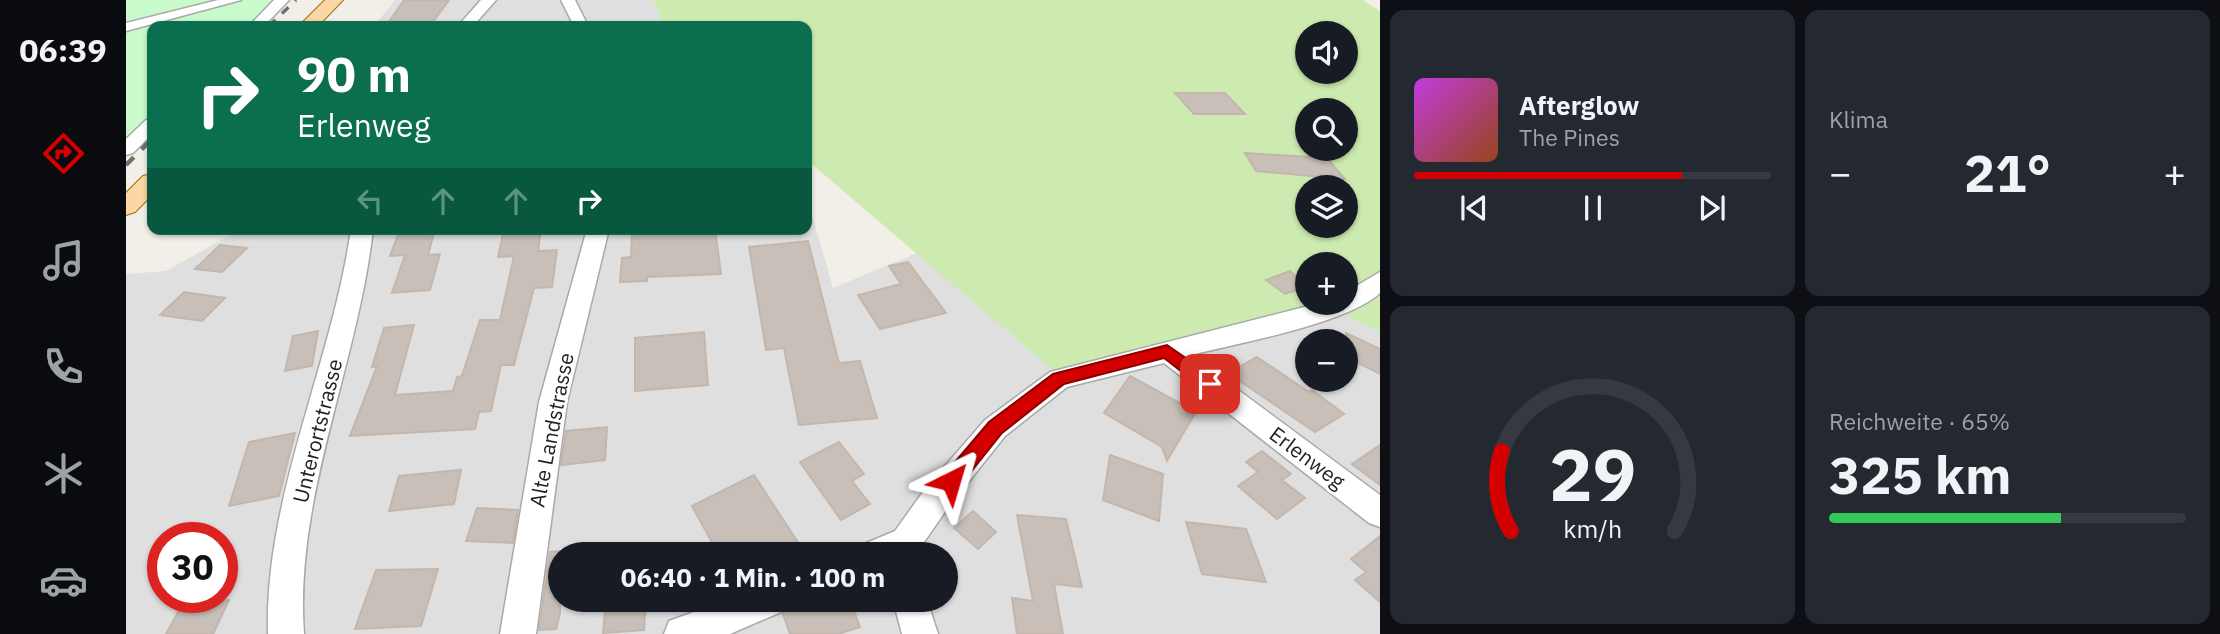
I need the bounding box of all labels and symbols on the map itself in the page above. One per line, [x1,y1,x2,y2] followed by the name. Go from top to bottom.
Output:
[522,350,580,509] street label: Alte Landstrasse
[1180,354,1240,414] pin
[286,356,348,506] street label: Unterortstrasse
[1264,420,1351,495] street label: Erlenweg
[914,444,988,518] position arrow
[147,522,238,613] speed limit sign: 30

